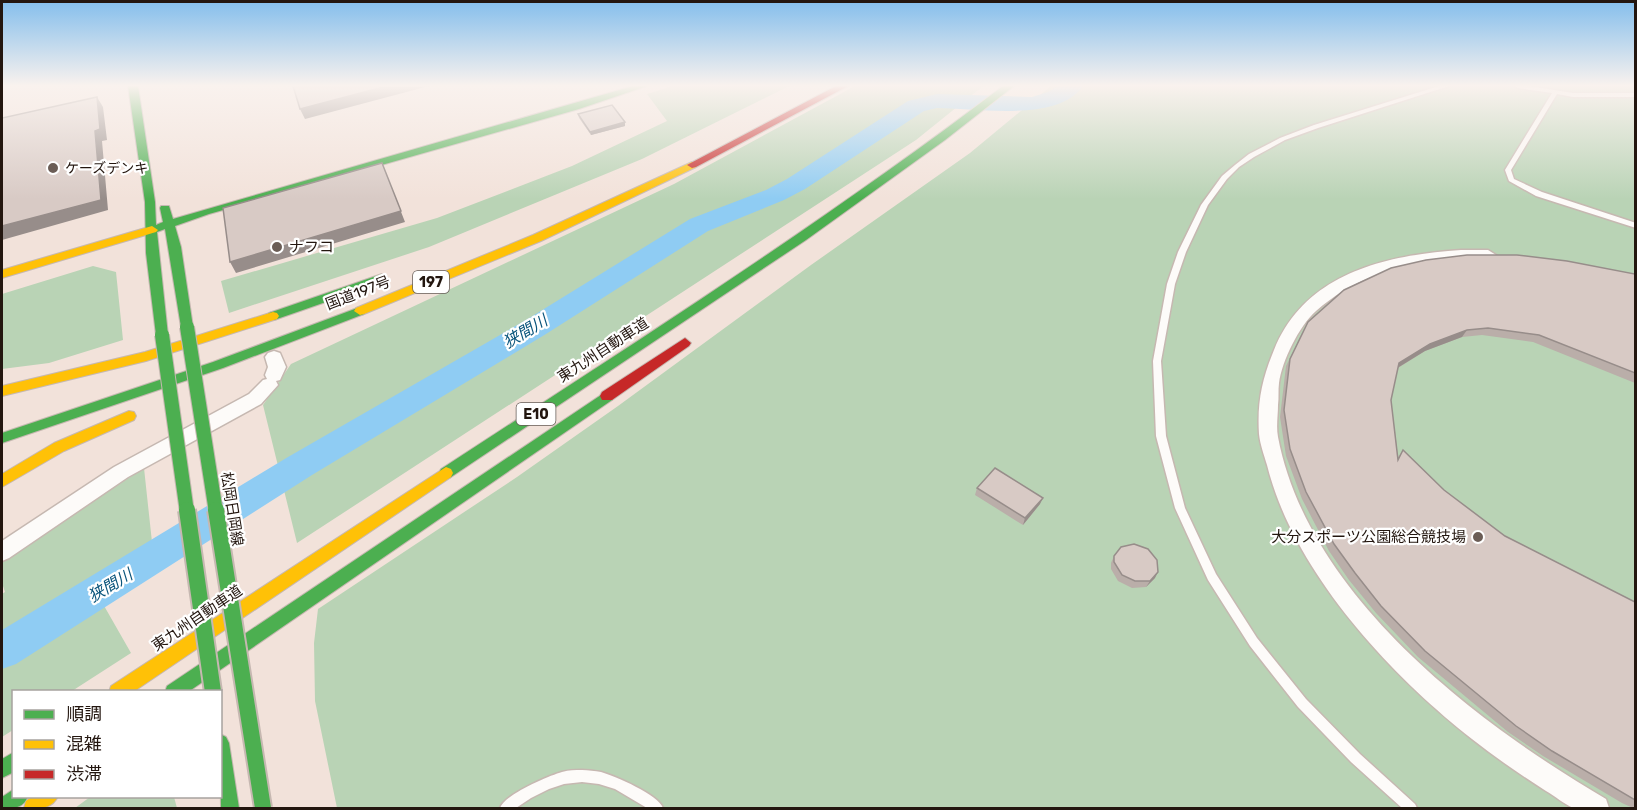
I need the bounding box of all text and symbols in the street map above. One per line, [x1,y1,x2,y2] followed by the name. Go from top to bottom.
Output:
[65,160,148,177] place label: ケーズデンキ
[46,161,60,175] marker: ケーズデンキ
[289,238,334,256] place label: ナフコ
[270,240,284,254] marker: ナフコ
[413,271,449,293] road number: 197
[323,272,393,314] street label: 国道197号
[500,310,552,352] water label: 狭間川
[554,314,652,386] street label: 東九州自動車道
[516,403,556,425] road number: E10
[217,471,247,547] street label: 松岡日岡線
[1271,528,1466,546] place label: 大分スポーツ公園総合競技場
[1471,530,1485,544] marker: 大分スポーツ公園総合競技場
[85,564,137,606] water label: 狭間川
[148,581,246,655] street label: 東九州自動車道
[12,690,222,798] legend
[66,703,102,725] text: 順調
[66,733,102,755] text: 混雑
[66,763,102,785] text: 渋滞

